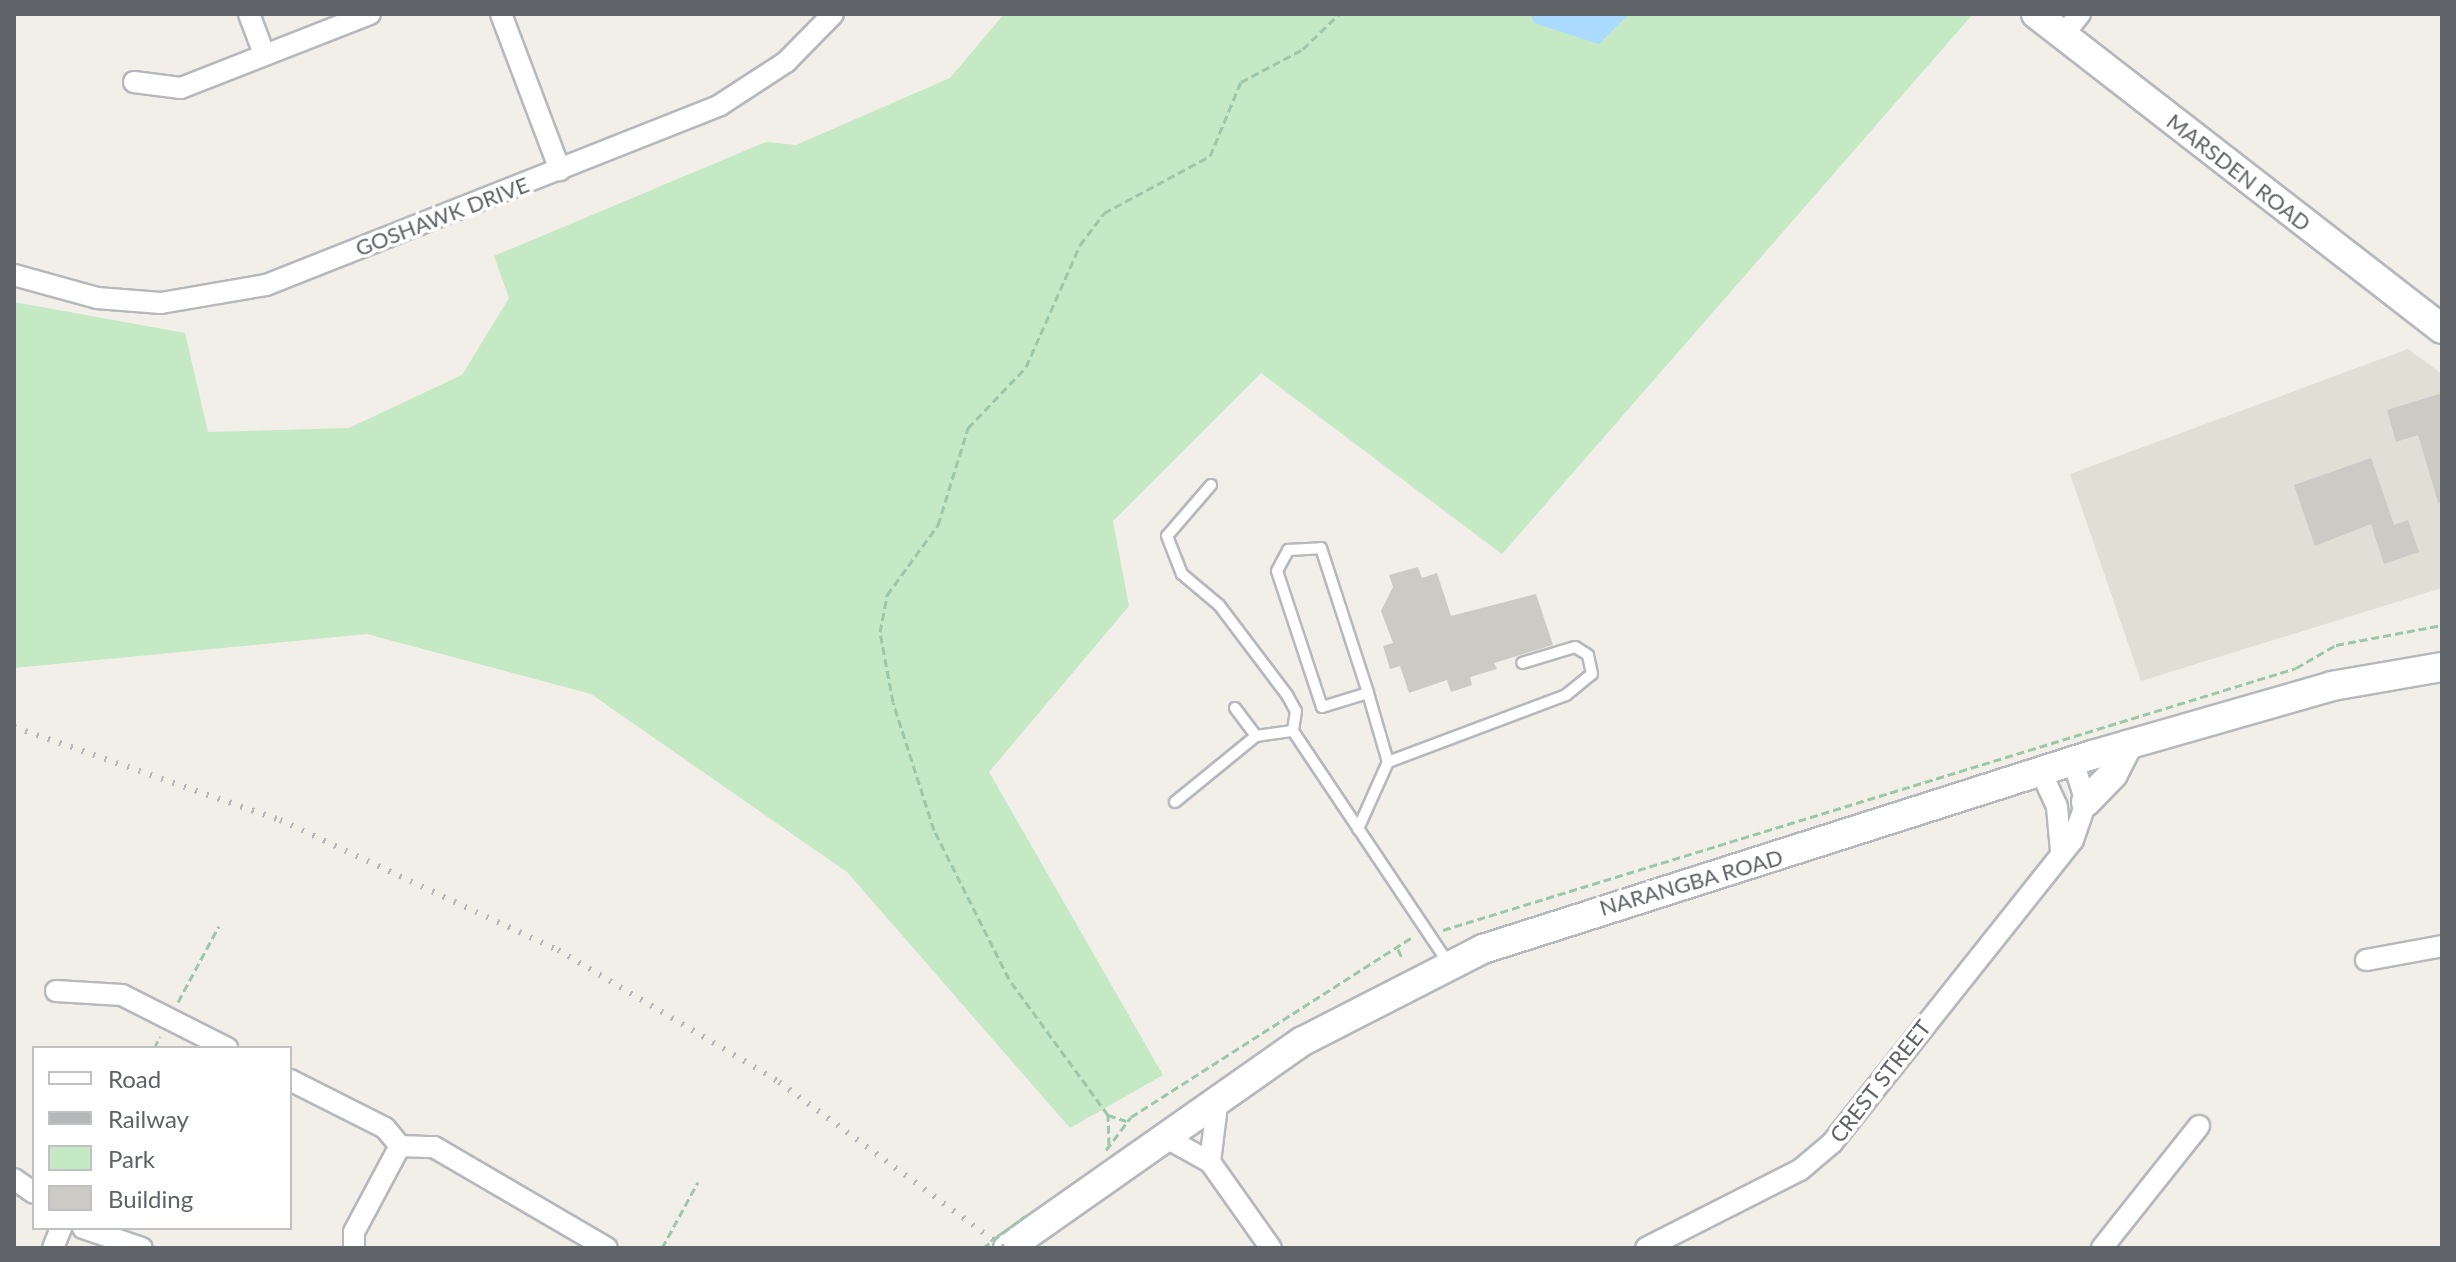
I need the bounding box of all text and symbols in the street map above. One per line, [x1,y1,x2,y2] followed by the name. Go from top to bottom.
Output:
[2162,108,2316,236] street label: MARSDEN ROAD
[352,171,532,261] street label: GOSHAWK DRIVE
[1596,843,1786,921] street label: NARANGBA ROAD
[1824,1014,1936,1148] street label: CREST STREET
[32,1046,292,1230] legend
[108,1064,161,1093] text: Road
[108,1104,189,1133] text: Railway
[108,1144,155,1173] text: Park
[108,1184,193,1213] text: Building

